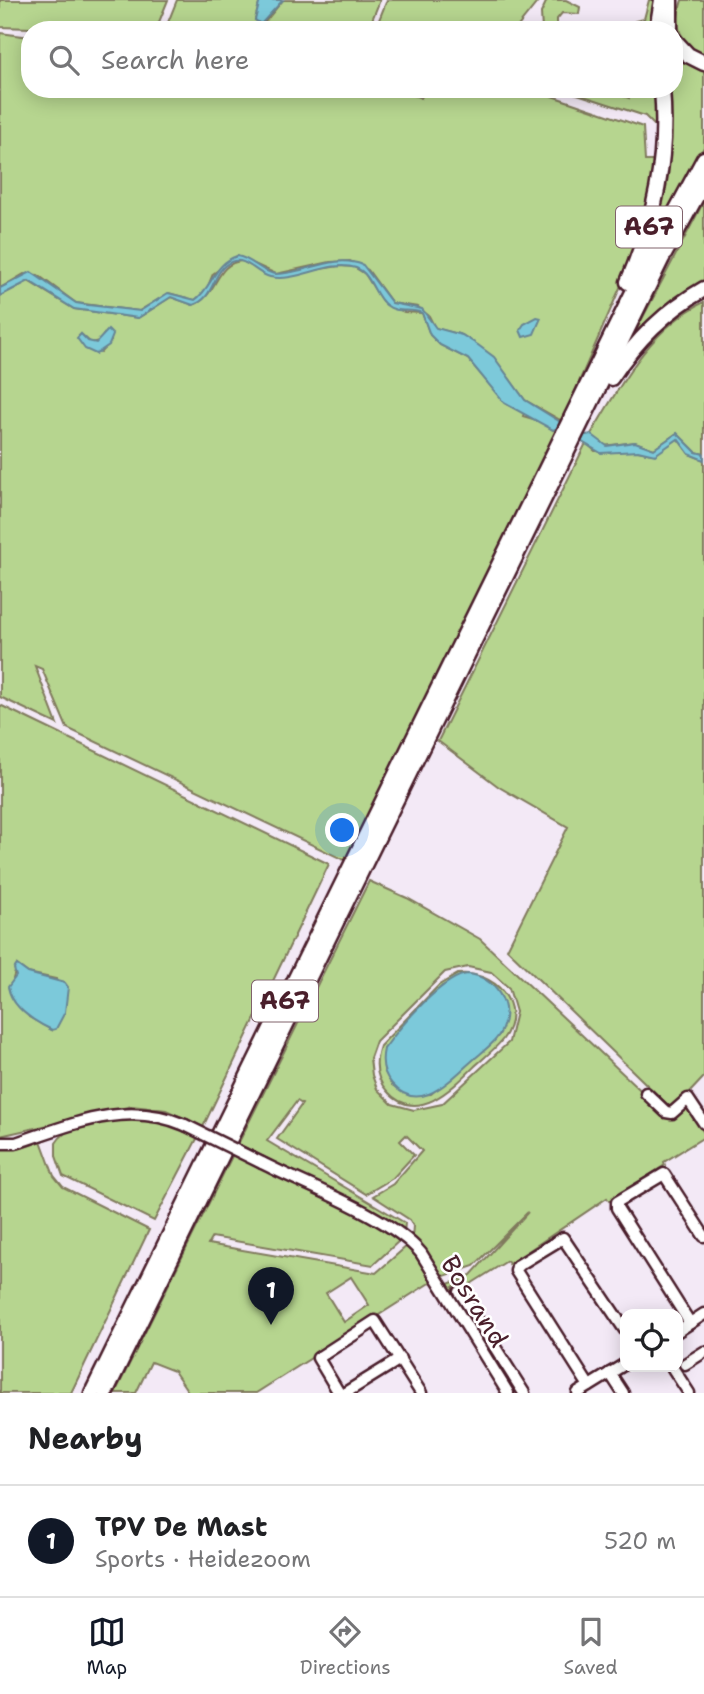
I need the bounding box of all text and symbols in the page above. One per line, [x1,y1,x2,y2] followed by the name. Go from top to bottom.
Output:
[21,21,683,98] search box
[45,41,83,79] icon: search
[101,42,250,77] text: Search here
[616,207,682,248] road number: A67
[325,813,359,847] your location
[252,981,318,1021] road number: A67
[433,1248,517,1354] street label: Bosrand
[248,1267,294,1325] pin: 1
[620,1309,683,1372] map controls
[620,1309,683,1372] button: locate
[28,1418,143,1459] text: Nearby
[95,1509,267,1544] text: TPV De Mast
[46,1526,56,1556] text: 1
[604,1526,676,1556] text: 520 m
[95,1544,311,1574] text: Sports · Heidezoom
[86,1613,127,1680] tab: Map
[300,1613,391,1680] tab: Directions
[564,1613,618,1680] tab: Saved

